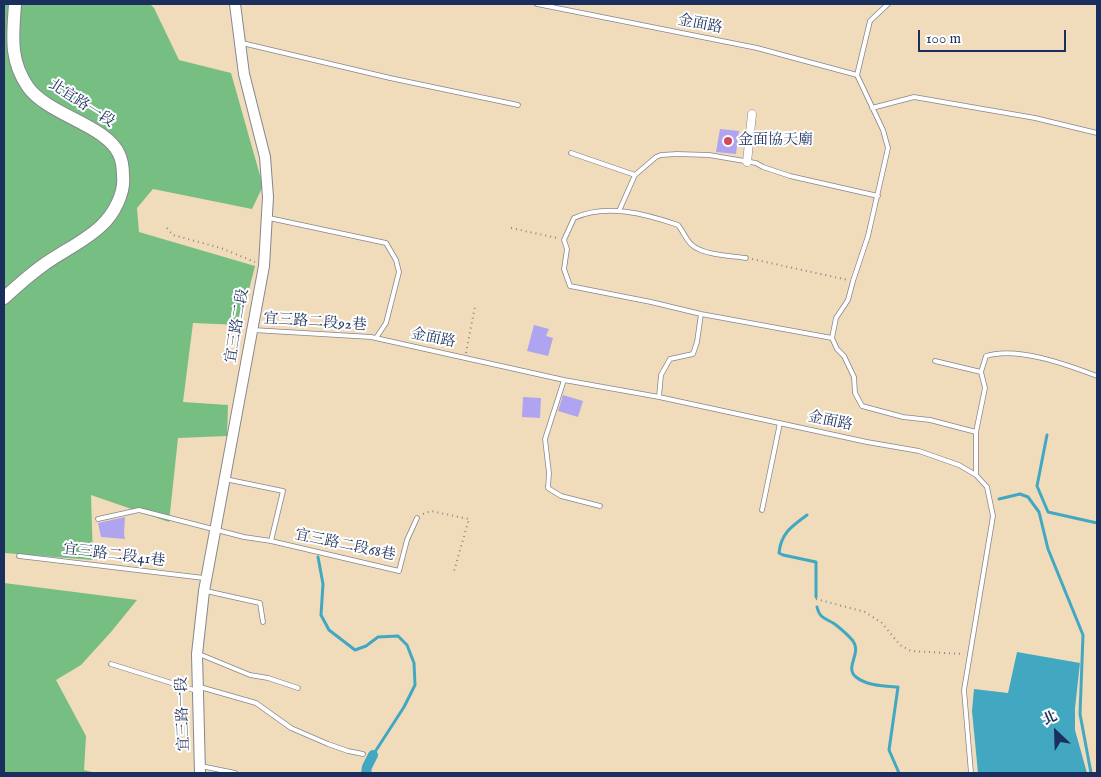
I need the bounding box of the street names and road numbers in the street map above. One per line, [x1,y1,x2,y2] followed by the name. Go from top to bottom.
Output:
[676,12,724,38] street label: 金面路
[45,76,117,132] street label: 北宜路一段
[223,288,253,364] street label: 宜三路二段
[263,310,367,336] street label: 宜三路二段92巷
[409,326,457,352] street label: 金面路
[806,409,854,435] street label: 金面路
[293,527,397,565] street label: 宜三路二段68巷
[62,541,166,571] street label: 宜三路二段41巷
[174,676,194,752] street label: 宜三路一段

